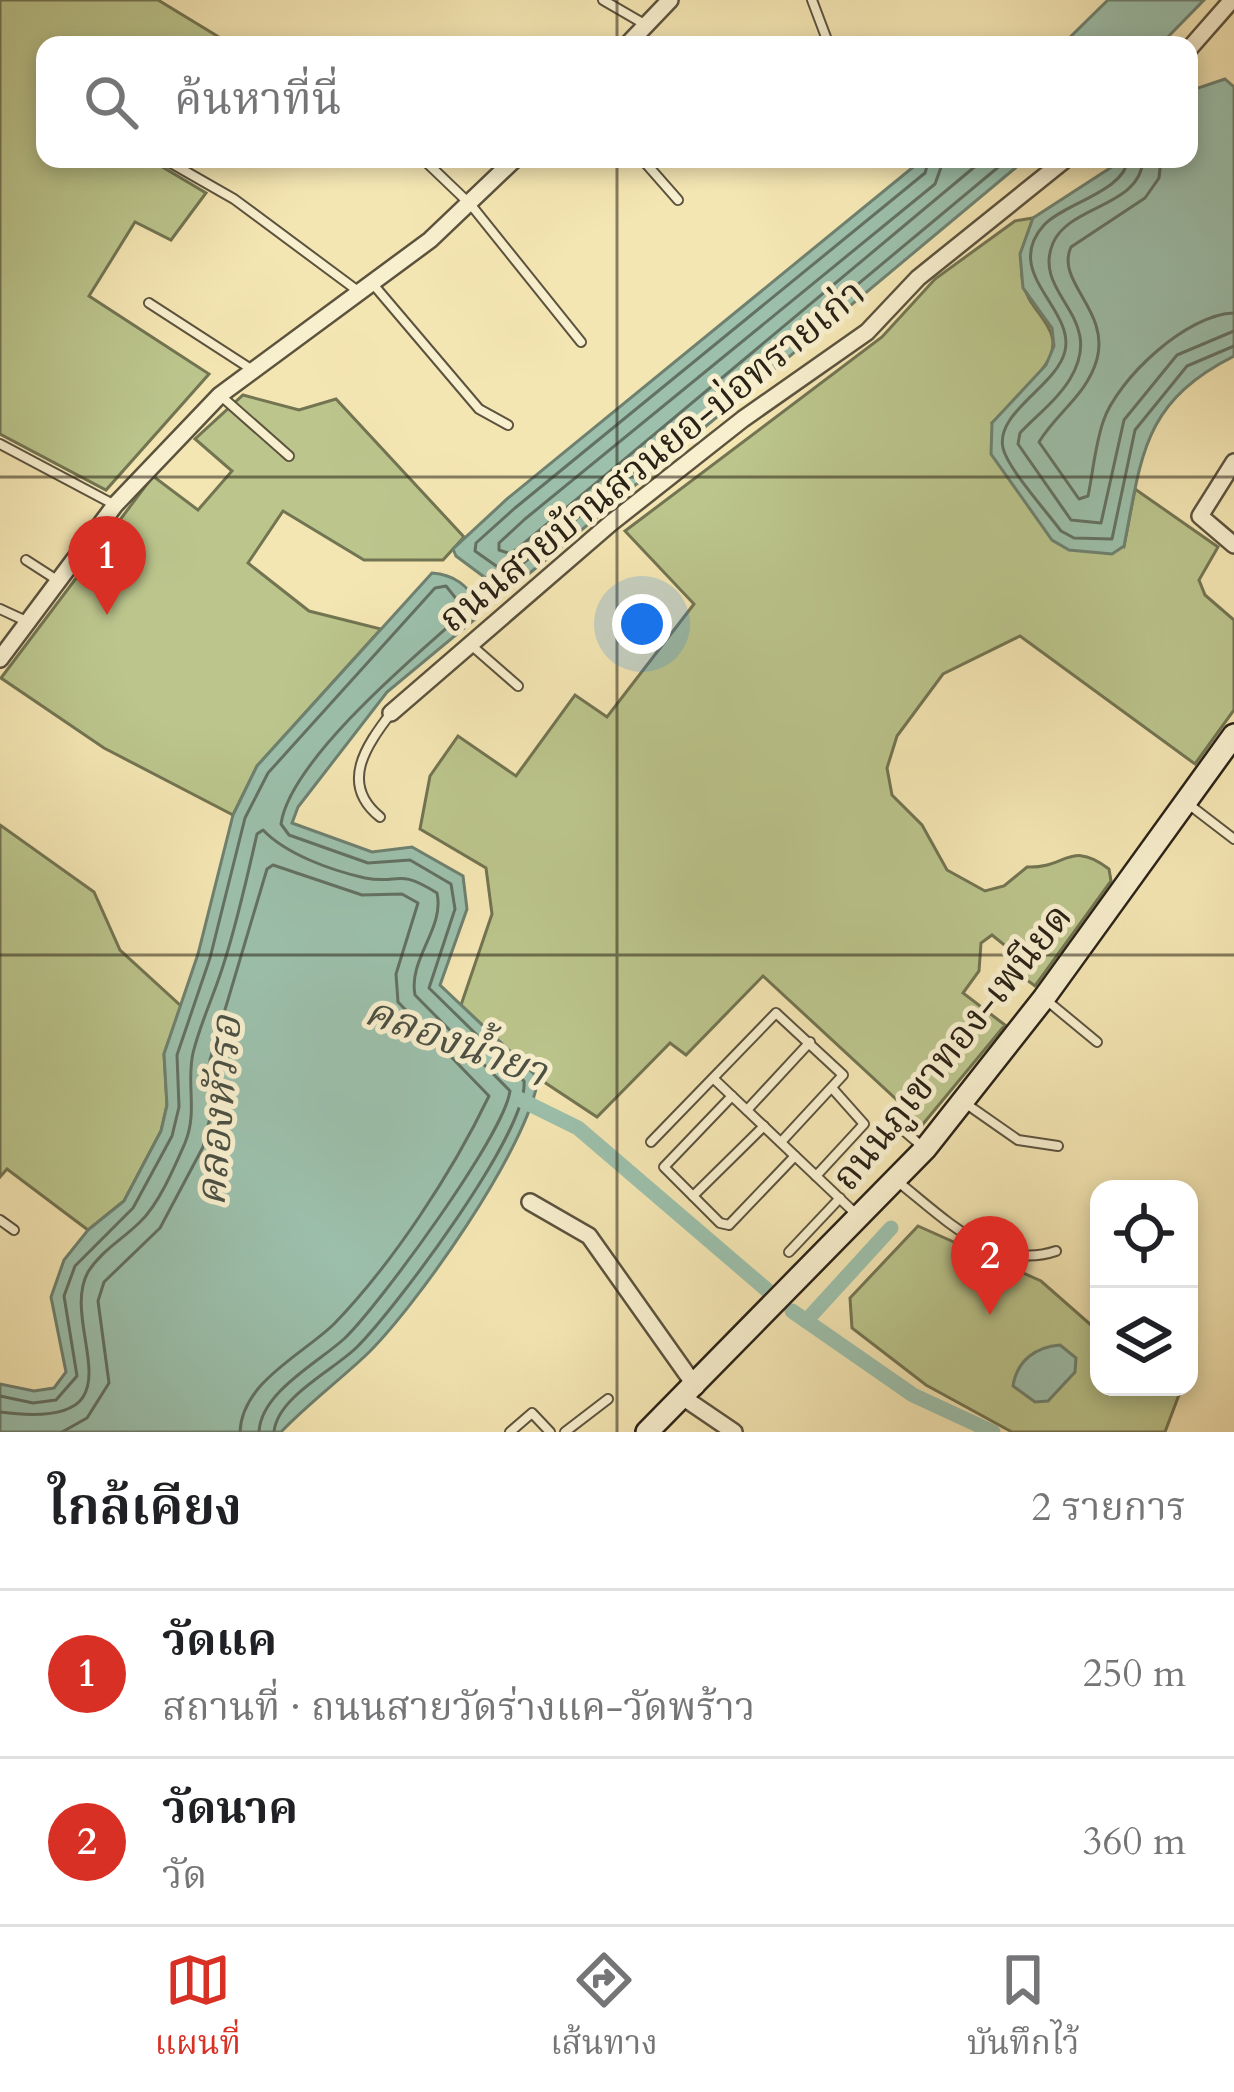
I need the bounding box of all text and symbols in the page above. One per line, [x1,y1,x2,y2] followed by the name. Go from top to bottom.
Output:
[36,36,1198,168] search box
[78,69,144,135] icon: search
[174,69,342,130] text: ค้นหาที่นี่
[428,267,876,645] street label: ถนนสายบ้านสวนยอ-บ่อทรายเก่า
[68,516,146,615] pin: 1
[612,594,672,654] your location
[820,892,1084,1202] street label: ถนนภูเขาทอง-เพนียด
[357,980,557,1102] water label: คลองน้ำยา
[182,1012,256,1208] water label: คลองหัวรอ
[1090,1180,1198,1396] map controls
[1090,1180,1198,1288] button: locate
[951,1216,1029,1315] pin: 2
[1090,1288,1198,1396] button: layers
[48,1473,242,1543] text: ใกล้เคียง
[1031,1481,1186,1534] text: 2 รายการ
[162,1610,277,1671] text: วัดแค
[77,1647,97,1700] text: 1
[1083,1647,1186,1700] text: 250 m
[162,1681,755,1734] text: สถานที่ · ถนนสายวัดร่างแค-วัดพร้าว
[162,1778,298,1839] text: วัดนาค
[77,1815,97,1868] text: 2
[1083,1815,1186,1868] text: 360 m
[162,1849,207,1902] text: วัด
[155,1947,241,2072] tab: แผนที่
[550,1947,658,2072] tab: เส้นทาง
[967,1947,1079,2072] tab: บันทึกไว้

